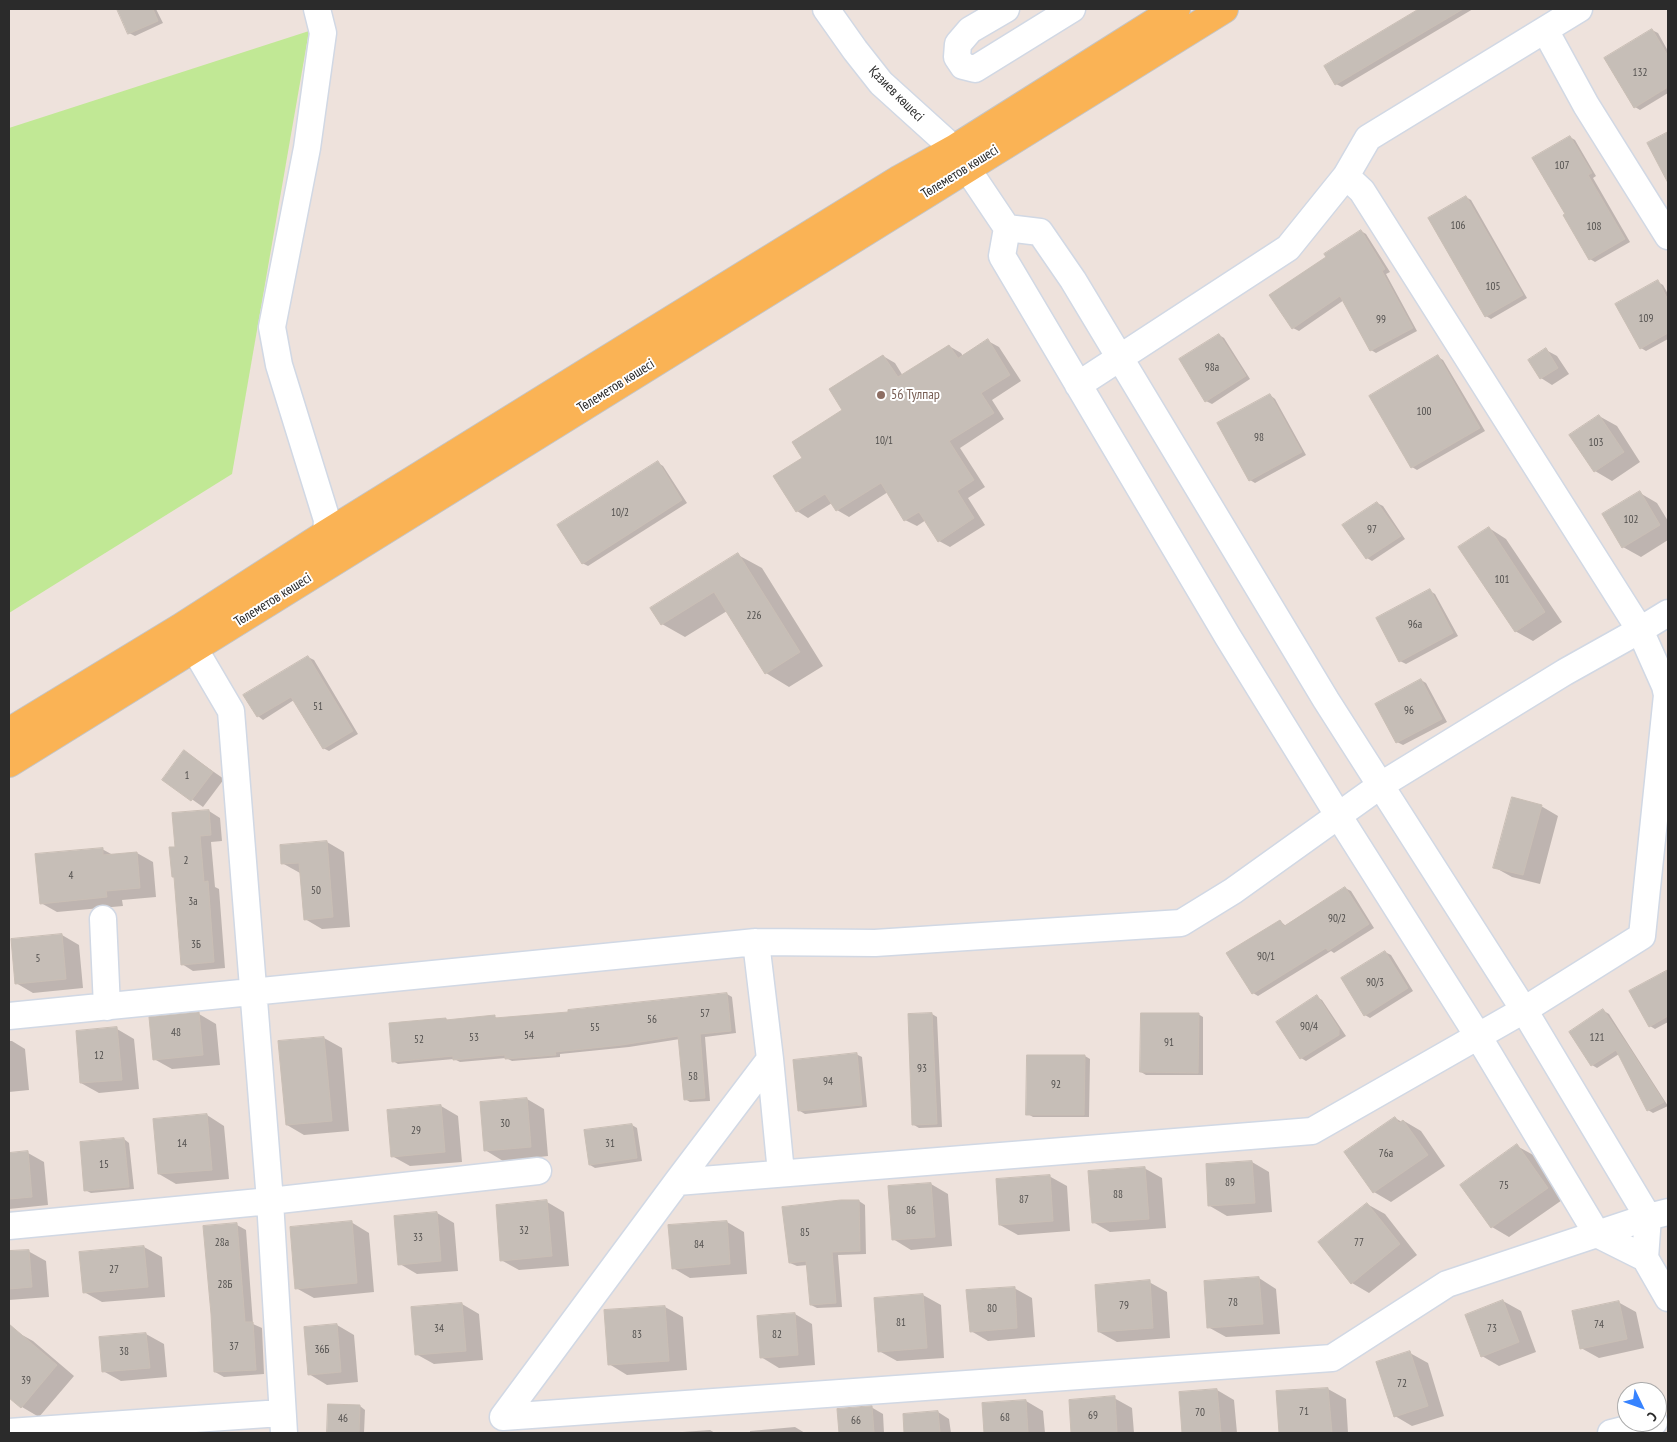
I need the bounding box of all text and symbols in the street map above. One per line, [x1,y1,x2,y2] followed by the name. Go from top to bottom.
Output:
[865,63,927,125] street label: Қазиев көшесі
[1633,66,1647,80] house number: 132
[918,142,1002,202] street label: Төлеметов көшесі
[1555,159,1569,173] house number: 107
[1451,219,1465,233] house number: 106
[1587,220,1601,234] house number: 108
[1486,280,1500,294] house number: 105
[1639,312,1653,326] house number: 109
[1376,313,1386,327] house number: 99
[574,356,658,416] street label: Төлеметов көшесі
[1205,361,1219,375] house number: 98а
[891,387,940,403] place label: 56 Тулпар
[875,389,887,401] marker: 56 Тулпар
[1417,405,1431,419] house number: 100
[1254,431,1264,445] house number: 98
[875,434,893,448] house number: 10/1
[1589,436,1603,450] house number: 103
[611,506,629,520] house number: 10/2
[1624,513,1638,527] house number: 102
[1367,523,1377,537] house number: 97
[231,570,315,630] street label: Төлеметов көшесі
[1495,573,1509,587] house number: 101
[747,609,761,623] house number: 226
[1408,618,1422,632] house number: 96а
[313,700,323,714] house number: 51
[1404,704,1414,718] house number: 96
[185,769,189,783] house number: 1
[184,854,188,868] house number: 2
[69,869,73,883] house number: 4
[311,884,321,898] house number: 50
[188,895,198,909] house number: 3а
[1328,912,1346,926] house number: 90/2
[191,938,201,952] house number: 3Б
[1257,950,1275,964] house number: 90/1
[36,952,40,966] house number: 5
[1366,976,1384,990] house number: 90/3
[700,1007,710,1021] house number: 57
[647,1013,657,1027] house number: 56
[1300,1020,1318,1034] house number: 90/4
[590,1021,600,1035] house number: 55
[171,1026,181,1040] house number: 48
[524,1029,534,1043] house number: 54
[469,1031,479,1045] house number: 53
[1590,1031,1604,1045] house number: 121
[414,1033,424,1047] house number: 52
[1164,1036,1174,1050] house number: 91
[94,1049,104,1063] house number: 12
[917,1062,927,1076] house number: 93
[688,1070,698,1084] house number: 58
[823,1075,833,1089] house number: 94
[1051,1078,1061,1092] house number: 92
[500,1117,510,1131] house number: 30
[411,1124,421,1138] house number: 29
[177,1137,187,1151] house number: 14
[605,1137,615,1151] house number: 31
[1379,1147,1393,1161] house number: 76а
[99,1158,109,1172] house number: 15
[1225,1176,1235,1190] house number: 89
[1499,1179,1509,1193] house number: 75
[1113,1188,1123,1202] house number: 88
[1019,1193,1029,1207] house number: 87
[906,1204,916,1218] house number: 86
[519,1224,529,1238] house number: 32
[800,1226,810,1240] house number: 85
[413,1231,423,1245] house number: 33
[215,1236,229,1250] house number: 28а
[1354,1236,1364,1250] house number: 77
[694,1238,704,1252] house number: 84
[109,1263,119,1277] house number: 27
[218,1278,232,1292] house number: 28Б
[1228,1296,1238,1310] house number: 78
[1119,1299,1129,1313] house number: 79
[987,1302,997,1316] house number: 80
[896,1316,906,1330] house number: 81
[1594,1318,1604,1332] house number: 74
[434,1322,444,1336] house number: 34
[1487,1322,1497,1336] house number: 73
[632,1328,642,1342] house number: 83
[772,1328,782,1342] house number: 82
[229,1340,239,1354] house number: 37
[315,1343,329,1357] house number: 36Б
[119,1345,129,1359] house number: 38
[21,1374,31,1388] house number: 39
[1397,1377,1407,1391] house number: 72
[1617,1382,1667,1432] north arrow
[1299,1405,1309,1419] house number: 71
[1195,1406,1205,1420] house number: 70
[1644,1408,1661,1425] text: С
[1088,1409,1098,1423] house number: 69
[1000,1411,1010,1425] house number: 68
[338,1412,348,1426] house number: 46
[851,1414,861,1428] house number: 66

